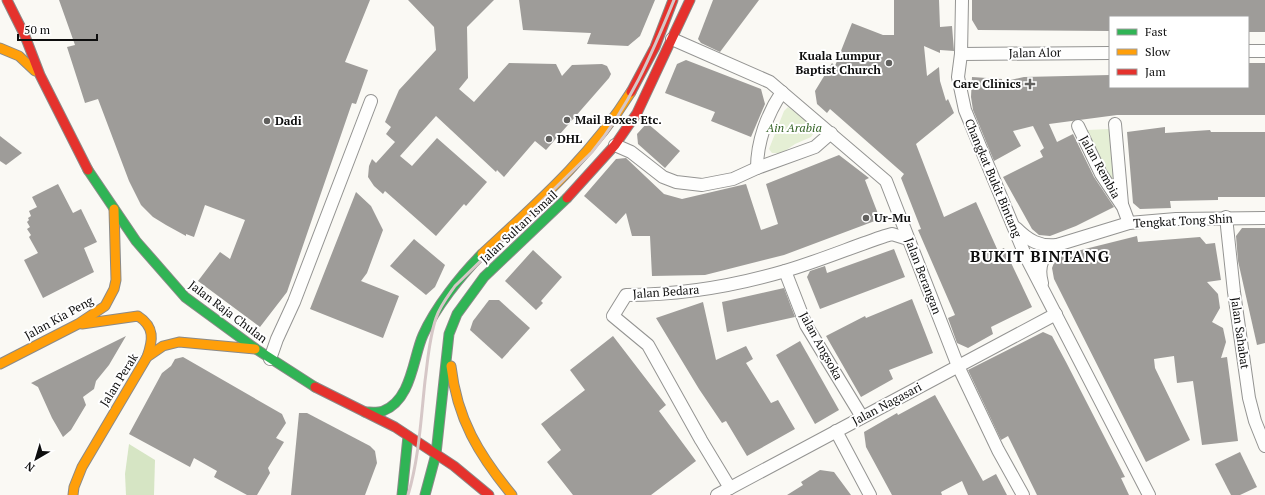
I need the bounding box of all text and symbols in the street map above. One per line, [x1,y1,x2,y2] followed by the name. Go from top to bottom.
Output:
[18,16,97,42] scale bar
[1109,16,1249,88] legend
[24,22,51,37] text: 50 m
[1145,24,1168,39] text: Fast
[1145,44,1171,59] text: Slow
[1009,45,1062,60] street label: Jalan Alor
[795,48,882,77] place label: Kuala Lumpur Baptist Church
[884,58,894,68] marker: Kuala Lumpur Baptist Church
[1145,64,1166,79] text: Jam
[953,76,1022,91] place label: Care Clinics
[1024,78,1036,90] marker: Care Clinics
[575,112,662,127] place label: Mail Boxes Etc.
[275,113,302,128] place label: Dadi
[562,115,572,125] marker: Mail Boxes Etc.
[262,116,272,126] marker: Dadi
[962,116,1026,240] street label: Changkat Bukit Bintang
[765,120,822,135] park label: Ain Arabia
[557,131,582,146] place label: DHL
[1077,133,1124,201] street label: Jalan Rembia
[544,134,554,144] marker: DHL
[477,187,561,266] street label: Jalan Sultan Ismail
[874,210,912,225] place label: Ur-Mu
[1133,210,1233,231] street label: Tengkat Tong Shin
[861,213,871,223] marker: Ur-Mu
[902,236,945,316] street label: Jalan Berangan
[970,245,1110,267] district label: BUKIT BINTANG
[186,277,271,346] street label: Jalan Raja Chulan
[632,282,700,301] street label: Jalan Bedara
[22,292,96,343] street label: Jalan Kia Peng
[1228,296,1253,370] street label: Jalan Sahabat
[797,309,846,382] street label: Jalan Angsoka
[96,350,141,409] street label: Jalan Perak
[849,379,924,428] street label: Jalan Nagasari
[16,439,56,479] north arrow
[22,458,37,475] text: N

